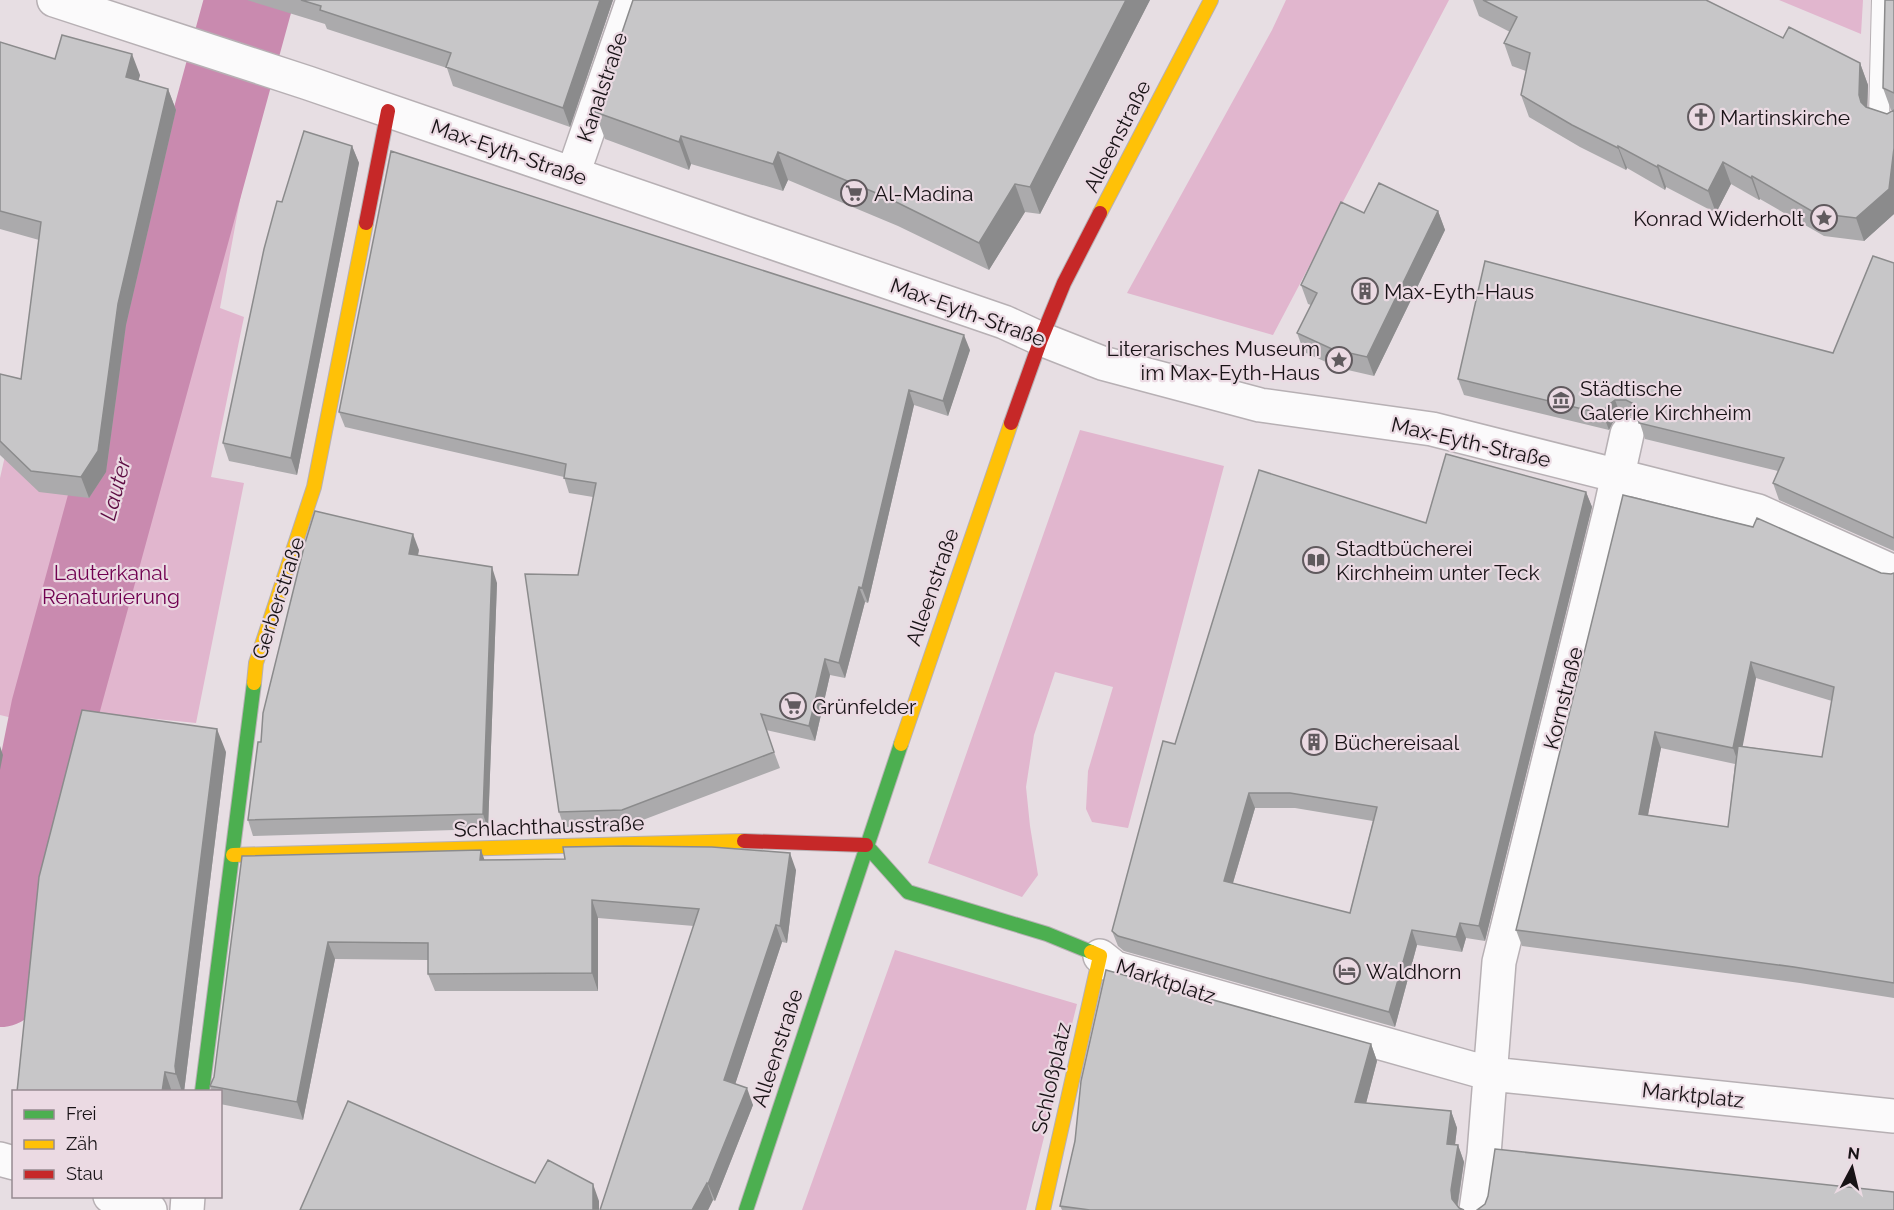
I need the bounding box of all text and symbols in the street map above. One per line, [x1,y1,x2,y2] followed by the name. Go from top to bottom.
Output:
[572,29,632,145] street label: Kanalstraße
[1078,76,1156,196] street label: Alleenstraße
[1686,102,1716,132] church icon: Martinskirche
[1720,105,1850,130] place label: Martinskirche
[428,114,590,190] street label: Max-Eyth-Straße
[839,178,869,208] supermarket icon: Al-Madina
[874,181,974,206] place label: Al-Madina
[1809,203,1839,233] place icon: Konrad Widerholt
[1633,206,1804,231] place label: Konrad Widerholt
[887,272,1049,352] street label: Max-Eyth-Straße
[1350,276,1380,306] building icon: Max-Eyth-Haus
[1384,279,1534,304] place label: Max-Eyth-Haus
[1106,336,1320,385] place label: Literarisches Museum im Max-Eyth-Haus
[1324,345,1354,375] place icon: Literarisches Museum im Max-Eyth-Haus
[1580,376,1751,425] place label: Städtische Galerie Kirchheim
[1546,385,1576,415] museum icon: Städtische Galerie Kirchheim
[1389,411,1553,473] street label: Max-Eyth-Straße
[94,454,136,523] water label: Lauter
[900,525,964,649] street label: Alleenstraße
[246,534,310,662] street label: Gerberstraße
[1336,536,1540,585] place label: Stadtbücherei Kirchheim unter Teck
[1301,545,1331,575] library icon: Stadtbücherei Kirchheim unter Teck
[42,560,180,609] park label: Lauterkanal Renaturierung
[1538,644,1588,752] street label: Kornstraße
[778,691,808,721] supermarket icon: Grünfelder
[812,694,917,719] place label: Grünfelder
[1299,727,1329,757] building icon: Büchereisaal
[1334,730,1460,755] place label: Büchereisaal
[453,810,645,842] street label: Schlachthausstraße
[1113,953,1219,1009] street label: Marktplatz
[1332,956,1362,986] hotel icon: Waldhorn
[1366,959,1461,984] place label: Waldhorn
[746,986,808,1110] street label: Alleenstraße
[1026,1020,1076,1136] street label: Schloßplatz
[1641,1077,1745,1113] street label: Marktplatz
[12,1090,222,1198] legend
[66,1103,96,1124] text: Frei
[66,1133,98,1154] text: Zäh
[1822,1138,1882,1198] north arrow
[1847,1143,1861,1164] text: N
[66,1163,103,1184] text: Stau

